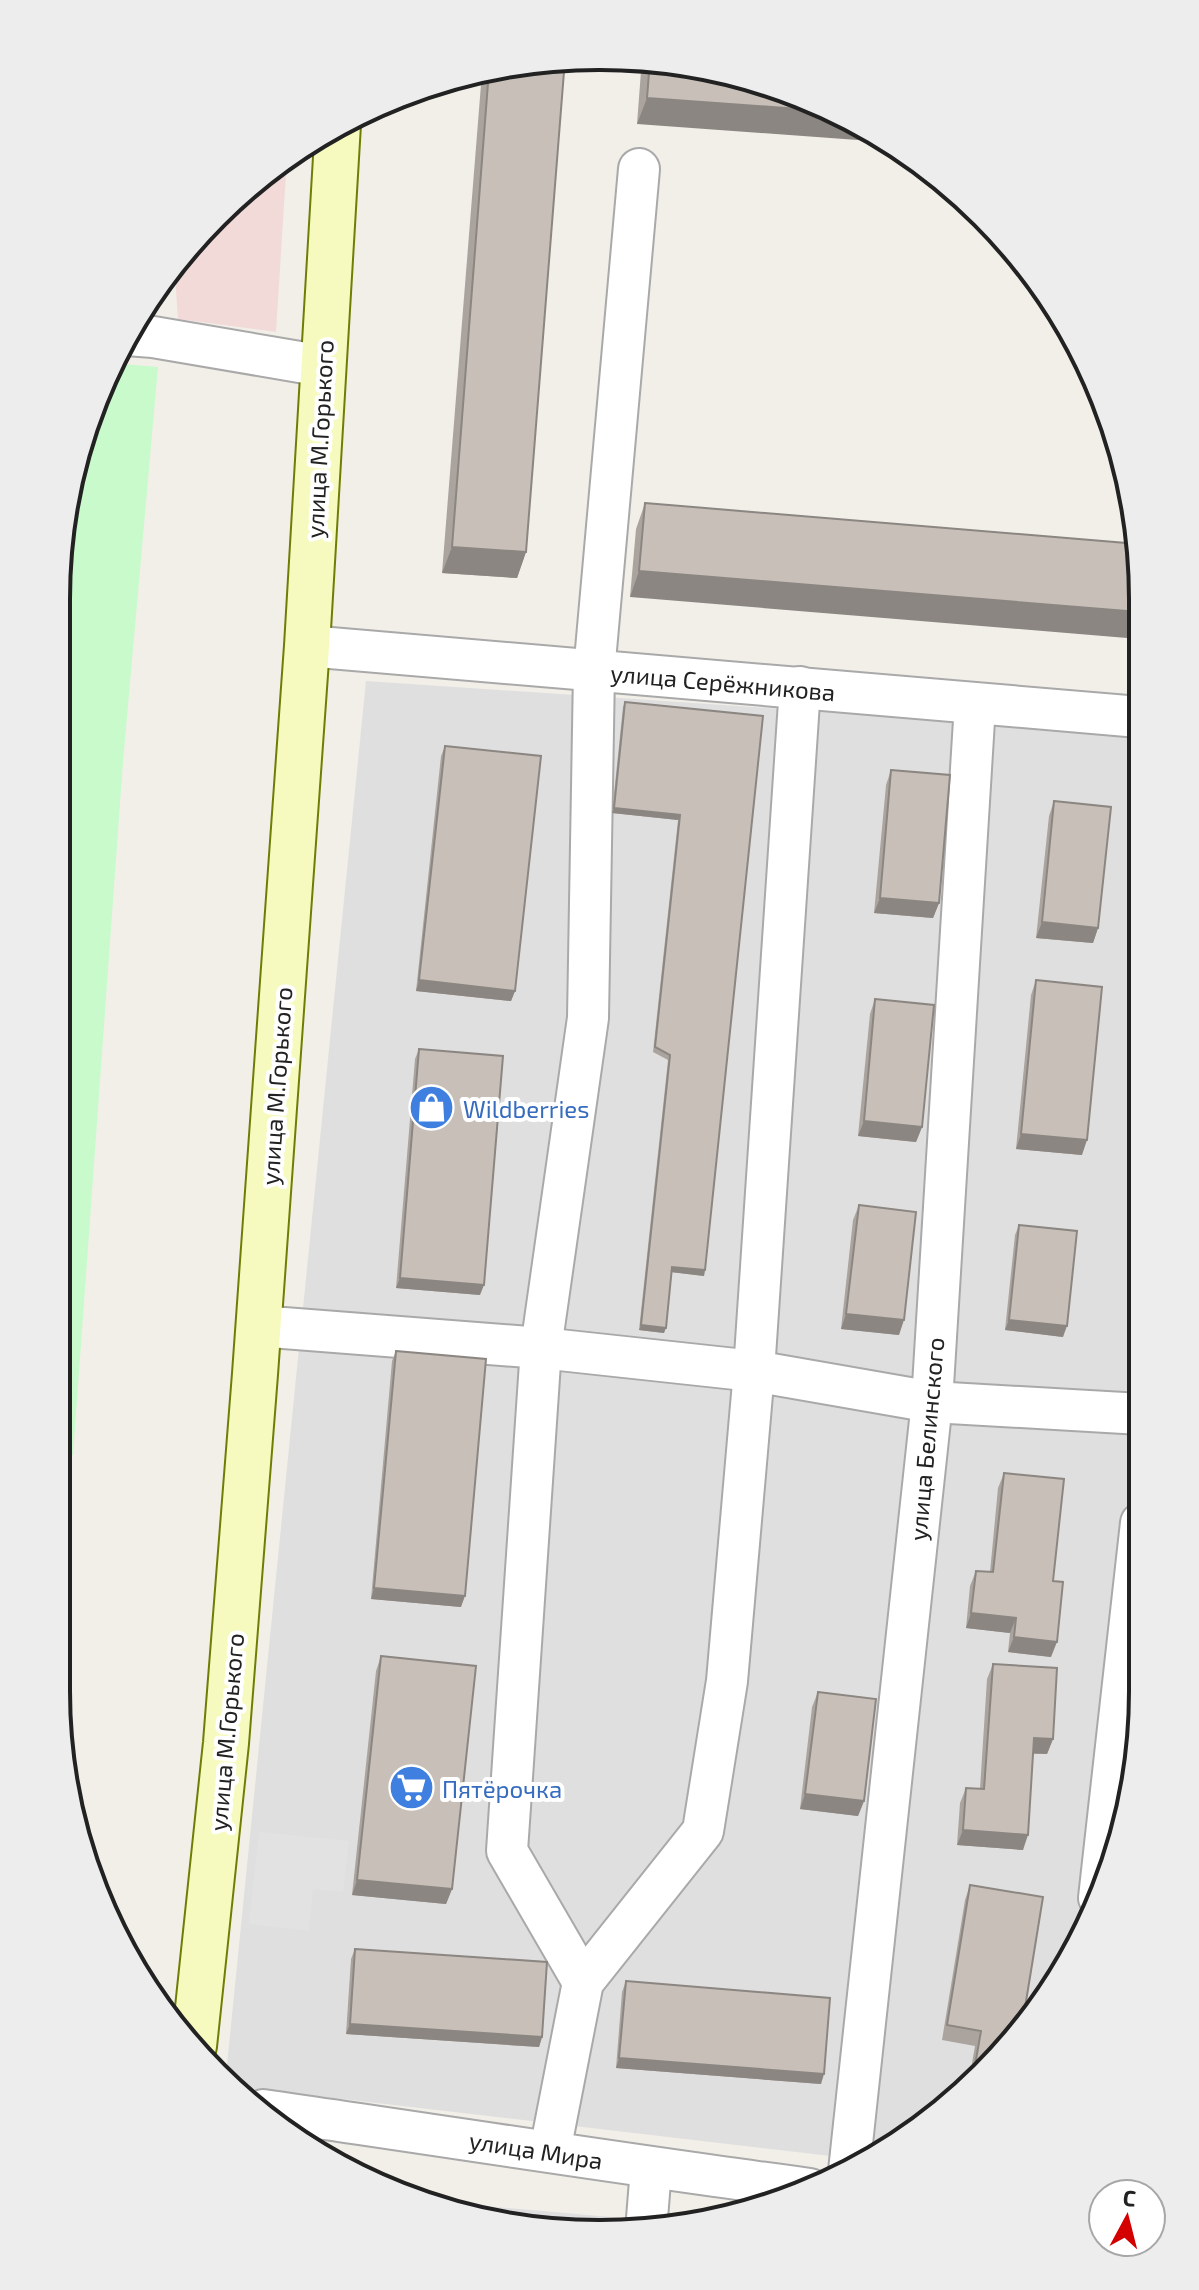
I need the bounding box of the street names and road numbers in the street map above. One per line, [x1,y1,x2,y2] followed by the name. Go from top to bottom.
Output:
[299,339,340,539] street label: улица М.Горького
[609,658,837,707] street label: улица Серёжникова
[255,986,298,1186] street label: улица М.Горького
[903,1336,950,1542] street label: улица Белинского
[203,1632,250,1832] street label: улица М.Горького
[467,2125,605,2176] street label: улица Мира

